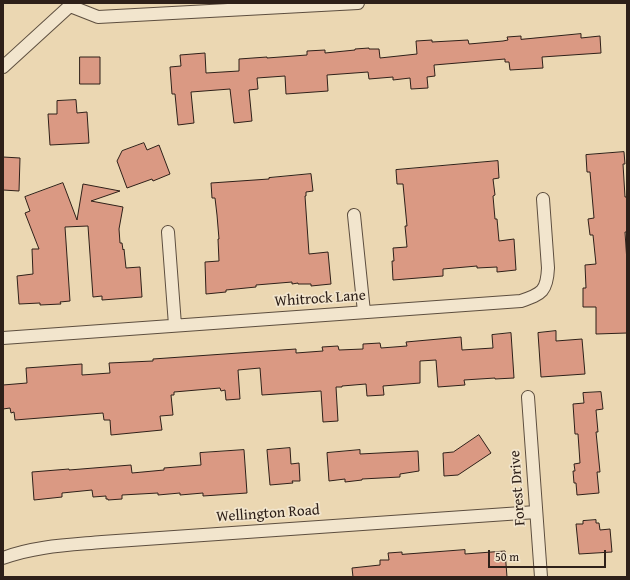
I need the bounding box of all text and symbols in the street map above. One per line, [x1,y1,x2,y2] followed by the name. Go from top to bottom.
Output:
[274,287,366,311] street label: Whitrock Lane
[506,450,530,526] street label: Forest Drive
[216,501,320,527] street label: Wellington Road
[490,542,608,568] scale bar
[495,548,519,565] text: 50 m

